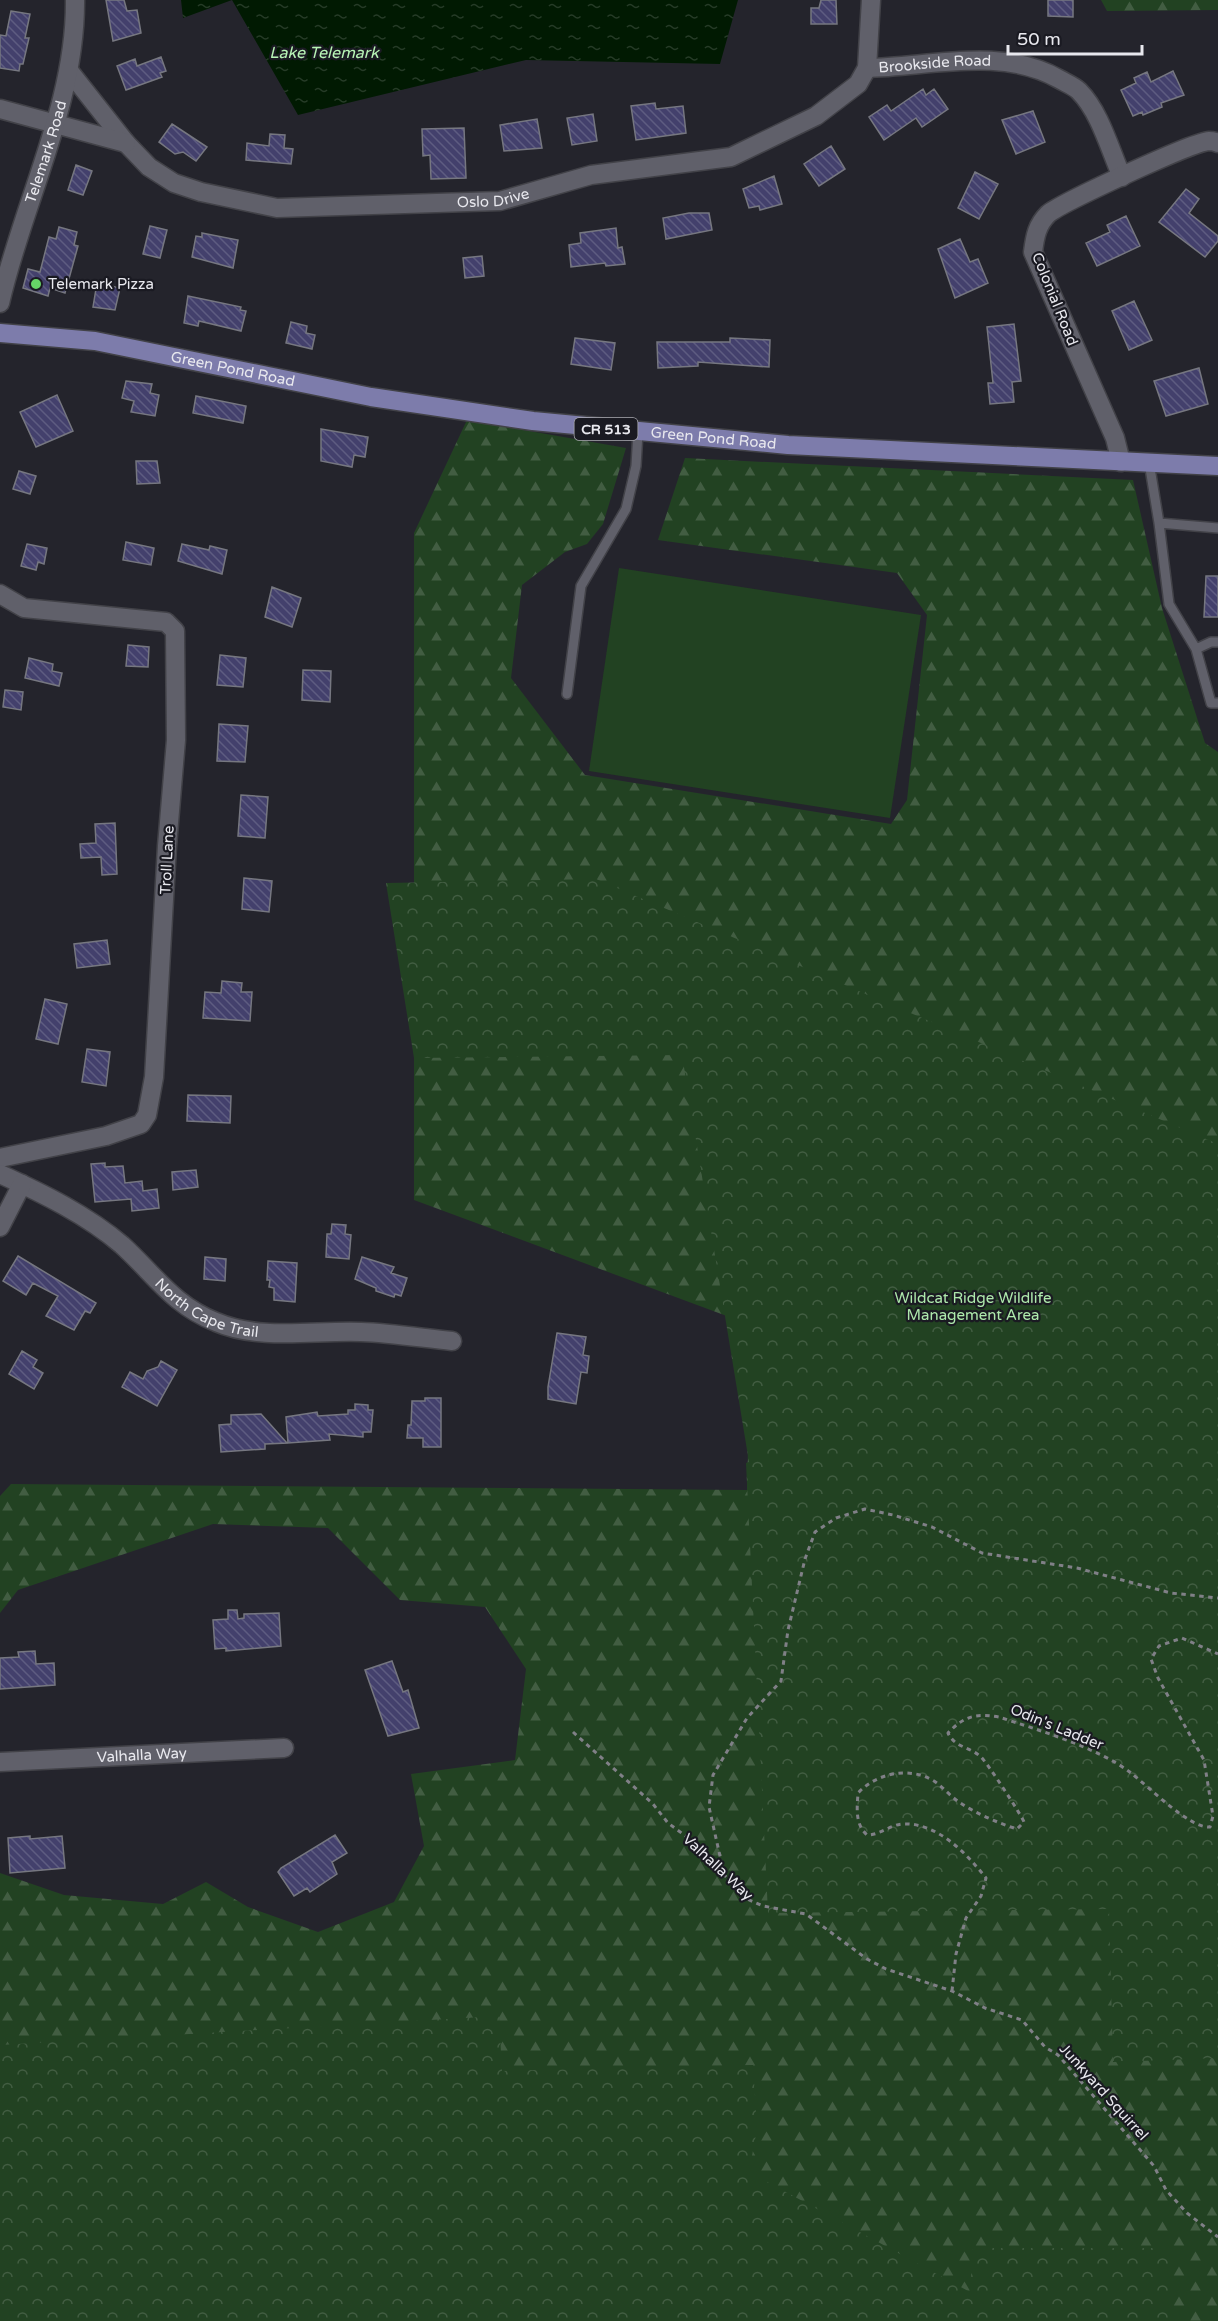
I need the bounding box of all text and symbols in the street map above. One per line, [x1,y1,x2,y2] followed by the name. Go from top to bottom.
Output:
[1008,18,1142,56] scale bar
[1017,28,1061,50] text: 50 m
[269,43,380,63] water label: Lake Telemark
[878,51,991,77] street label: Brookside Road
[21,99,70,206] street label: Telemark Road
[457,184,531,211] street label: Oslo Drive
[1028,250,1082,348] street label: Colonial Road
[48,275,154,293] place label: Telemark Pizza
[29,277,43,291] marker: Telemark Pizza
[169,348,296,390] street label: Green Pond Road
[574,418,638,440] road number: CR 513
[650,423,777,453] street label: Green Pond Road
[156,825,178,895] street label: Troll Lane
[151,1274,260,1341] street label: North Cape Trail
[895,1289,1051,1324] park label: Wildcat Ridge Wildlife Management Area
[1008,1700,1106,1754] street label: Odin's Ladder
[96,1744,187,1766] street label: Valhalla Way
[679,1830,757,1904] street label: Valhalla Way
[1056,2040,1152,2144] street label: Junkyard Squirrel

